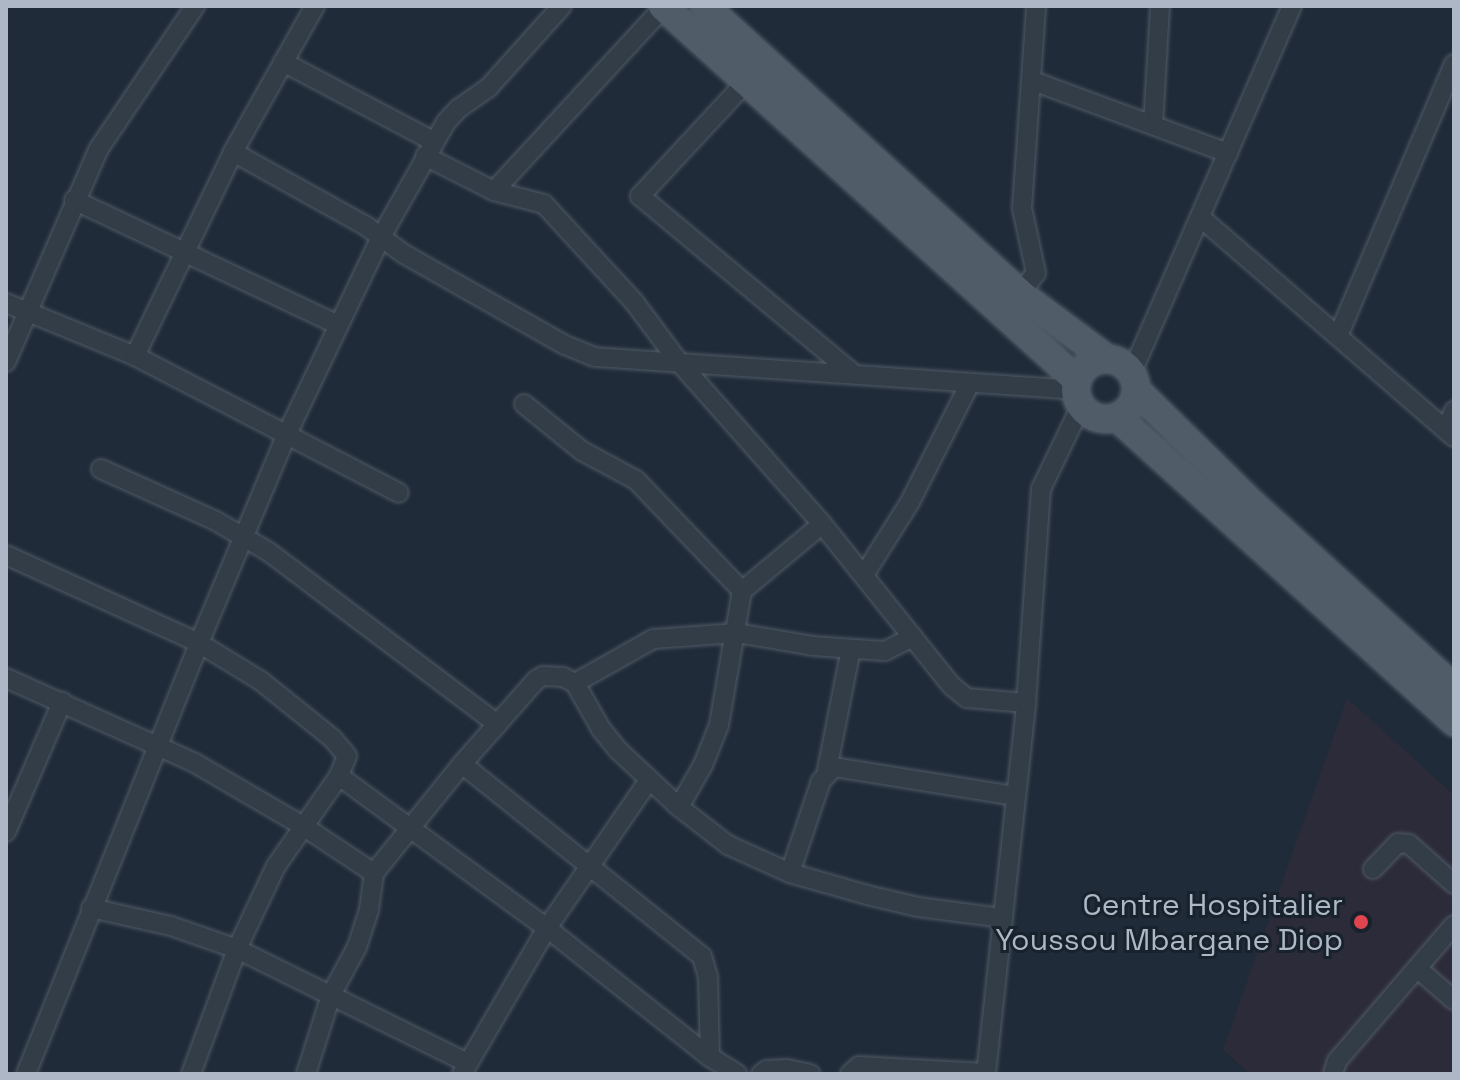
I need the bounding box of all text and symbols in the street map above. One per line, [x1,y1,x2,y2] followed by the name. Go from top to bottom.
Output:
[995,887,1343,958] place label: Centre Hospitalier Youssou Mbargane Diop
[1350,911,1372,933] marker: Centre Hospitalier Youssou Mbargane Diop

